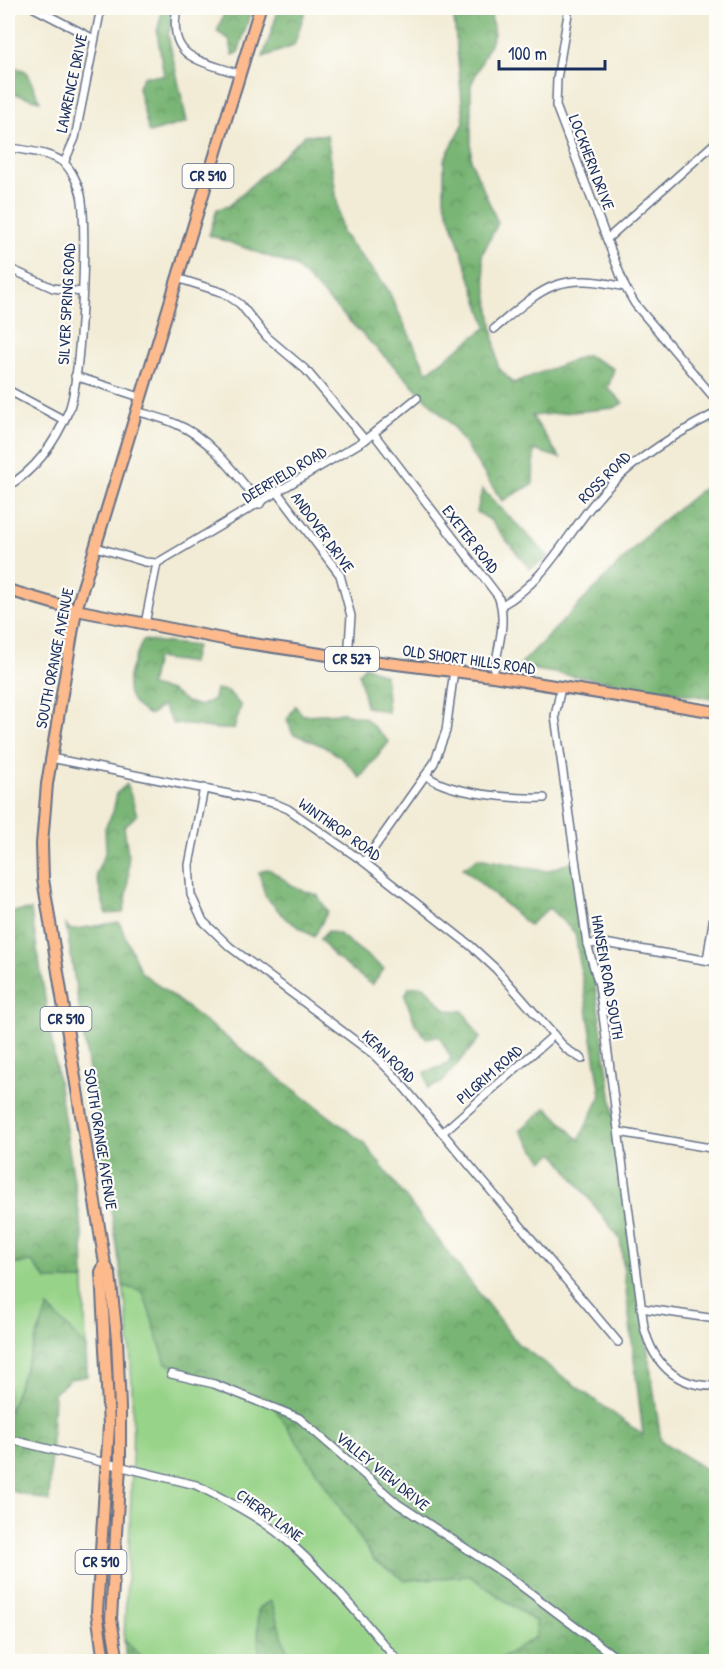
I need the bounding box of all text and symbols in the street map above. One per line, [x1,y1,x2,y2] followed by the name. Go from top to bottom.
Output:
[50,31,92,135] street label: LAWRENCE DRIVE
[499,33,606,71] scale bar
[508,41,547,66] text: 100 m
[564,111,620,213] street label: LOCKHERN DRIVE
[182,164,234,188] road number: CR 510
[52,242,80,365] street label: SILVER SPRING ROAD
[238,440,331,508] street label: DEERFIELD ROAD
[573,446,635,508] street label: ROSS ROAD
[286,487,360,577] street label: ANDOVER DRIVE
[437,500,505,578] street label: EXETER ROAD
[30,586,78,730] street label: SOUTH ORANGE AVENUE
[401,639,537,679] street label: OLD SHORT HILLS ROAD
[325,647,379,671] road number: CR 527
[294,792,386,866] street label: WINTHROP ROAD
[586,913,630,1041] street label: HANSEN ROAD SOUTH
[40,1007,92,1031] road number: CR 510
[357,1025,421,1087] street label: KEAN ROAD
[451,1039,527,1109] street label: PILGRIM ROAD
[79,1067,123,1211] street label: SOUTH ORANGE AVENUE
[332,1426,434,1516] street label: VALLEY VIEW DRIVE
[232,1483,308,1547] street label: CHERRY LANE
[76,1550,126,1574] road number: CR 510

